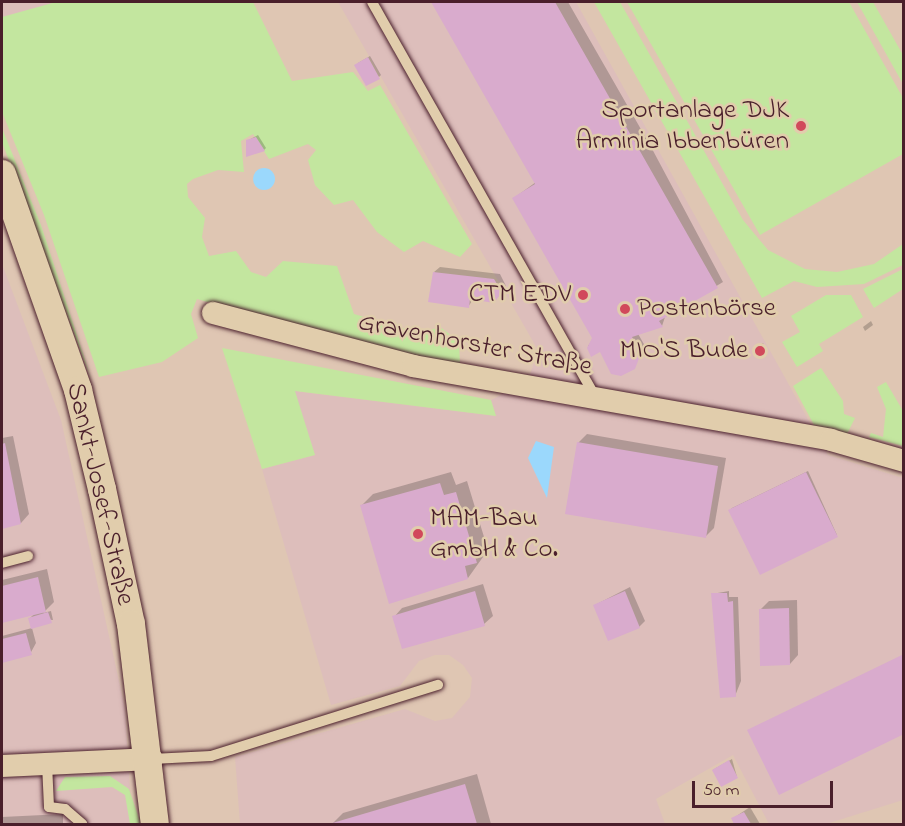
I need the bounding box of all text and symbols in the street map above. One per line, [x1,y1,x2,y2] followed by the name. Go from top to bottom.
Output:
[576,94,789,157] place label: Sportanlage DJK Arminia Ibbenbüren
[794,119,808,133] marker: Sportanlage DJK Arminia Ibbenbüren
[469,279,571,311] place label: CTM EDV
[576,288,590,302] marker: CTM EDV
[637,293,776,325] place label: Postenbörse
[618,302,632,316] marker: Postenbörse
[355,306,595,384] street label: Gravenhorster Straße
[620,335,748,367] place label: MIO'S Bude
[753,344,767,358] marker: MIO'S Bude
[59,380,141,608] street label: Sankt-Josef-Straße
[430,502,558,565] place label: MAM-Bau GmbH & Co.
[411,527,425,541] marker: MAM-Bau GmbH & Co.
[695,769,836,807] scale bar
[703,778,740,804] text: 50 m

